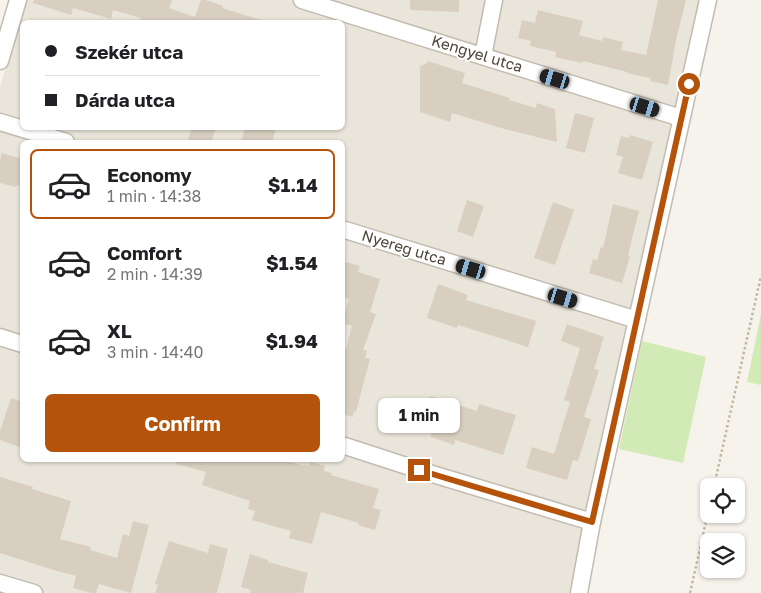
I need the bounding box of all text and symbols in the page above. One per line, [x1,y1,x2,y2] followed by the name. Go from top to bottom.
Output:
[430,31,525,75] street label: Kengyel utca
[75,40,183,63] text: Szekér utca
[538,67,571,91] car
[678,73,700,95] route start
[75,88,175,111] text: Dárda utca
[628,95,661,119] car
[47,162,92,207] icon: car
[107,163,192,186] text: Economy
[268,173,318,196] text: $1.14
[107,186,201,206] text: 1 min · 14:38
[360,226,449,268] street label: Nyereg utca
[47,240,92,285] icon: car
[107,241,182,264] text: Comfort
[266,251,318,274] text: $1.54
[454,257,487,281] car
[107,264,203,284] text: 2 min · 14:39
[546,286,579,310] car
[47,318,92,363] icon: car
[107,319,132,342] text: XL
[265,329,318,352] text: $1.94
[107,342,203,362] text: 3 min · 14:40
[45,394,320,452] button: Confirm
[378,398,460,432] callout: 1 min
[399,405,439,425] text: 1 min
[408,459,430,481] route end
[700,478,745,578] map controls
[700,478,745,523] button: locate
[700,533,745,578] button: layers

